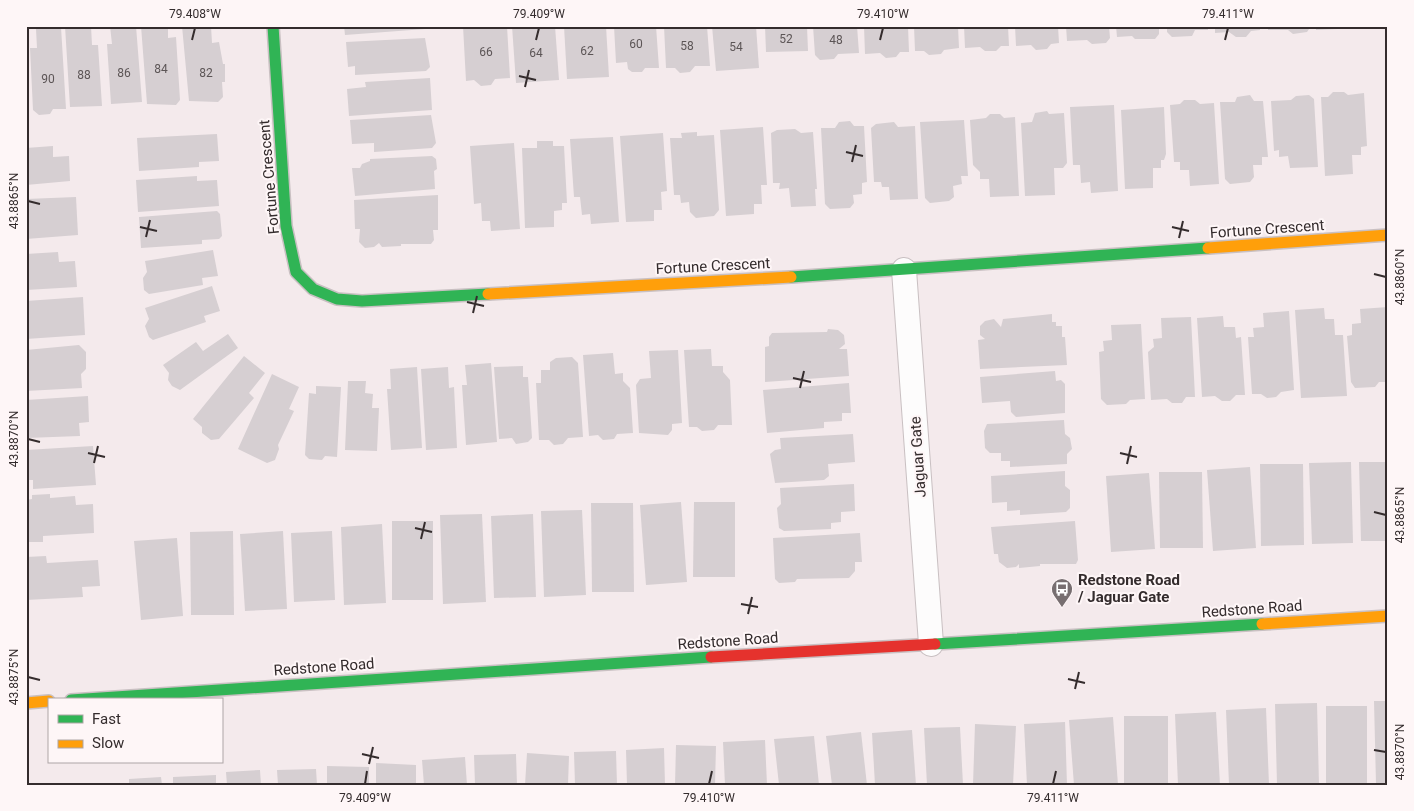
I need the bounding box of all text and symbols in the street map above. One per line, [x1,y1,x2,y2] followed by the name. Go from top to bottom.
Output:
[169,7,221,21] text: 79.408°W
[513,7,565,21] text: 79.409°W
[857,7,909,21] text: 79.410°W
[1202,7,1254,21] text: 79.411°W
[779,32,793,46] house number: 52
[829,33,843,47] house number: 48
[629,37,643,51] house number: 60
[680,39,694,53] house number: 58
[729,40,743,54] house number: 54
[580,44,594,58] house number: 62
[479,45,493,59] house number: 66
[529,46,543,60] house number: 64
[154,62,168,76] house number: 84
[117,66,131,80] house number: 86
[199,66,213,80] house number: 82
[77,68,91,82] house number: 88
[41,72,55,86] house number: 90
[255,119,283,235] street label: Fortune Crescent
[7,173,21,229] text: 43.8865°N
[1209,216,1325,242] street label: Fortune Crescent
[1393,249,1407,305] text: 43.8860°N
[655,254,771,278] street label: Fortune Crescent
[7,411,21,467] text: 43.8870°N
[906,416,930,498] street label: Jaguar Gate
[1393,487,1407,543] text: 43.8865°N
[1077,571,1180,606] place label: Redstone Road / Jaguar Gate
[1050,577,1074,608] bus stop icon: Redstone Road / Jaguar Gate
[1201,596,1303,622] street label: Redstone Road
[677,628,779,654] street label: Redstone Road
[7,649,21,705] text: 43.8875°N
[273,654,375,680] street label: Redstone Road
[48,698,222,764] legend
[92,710,121,728] text: Fast
[1393,724,1407,780] text: 43.8870°N
[92,734,124,752] text: Slow
[339,791,391,805] text: 79.409°W
[683,791,735,805] text: 79.410°W
[1027,791,1079,805] text: 79.411°W

